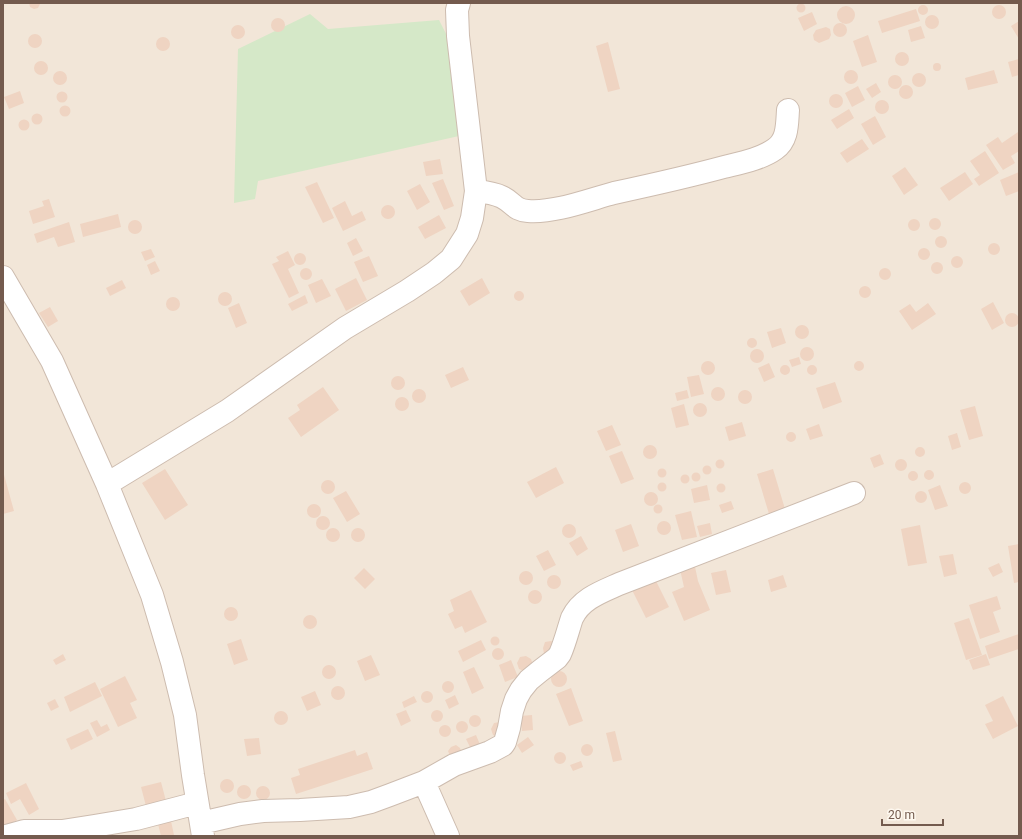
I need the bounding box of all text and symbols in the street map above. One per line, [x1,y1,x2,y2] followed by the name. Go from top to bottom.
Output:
[882,801,943,827] scale bar
[888,808,915,822] text: 20 m

